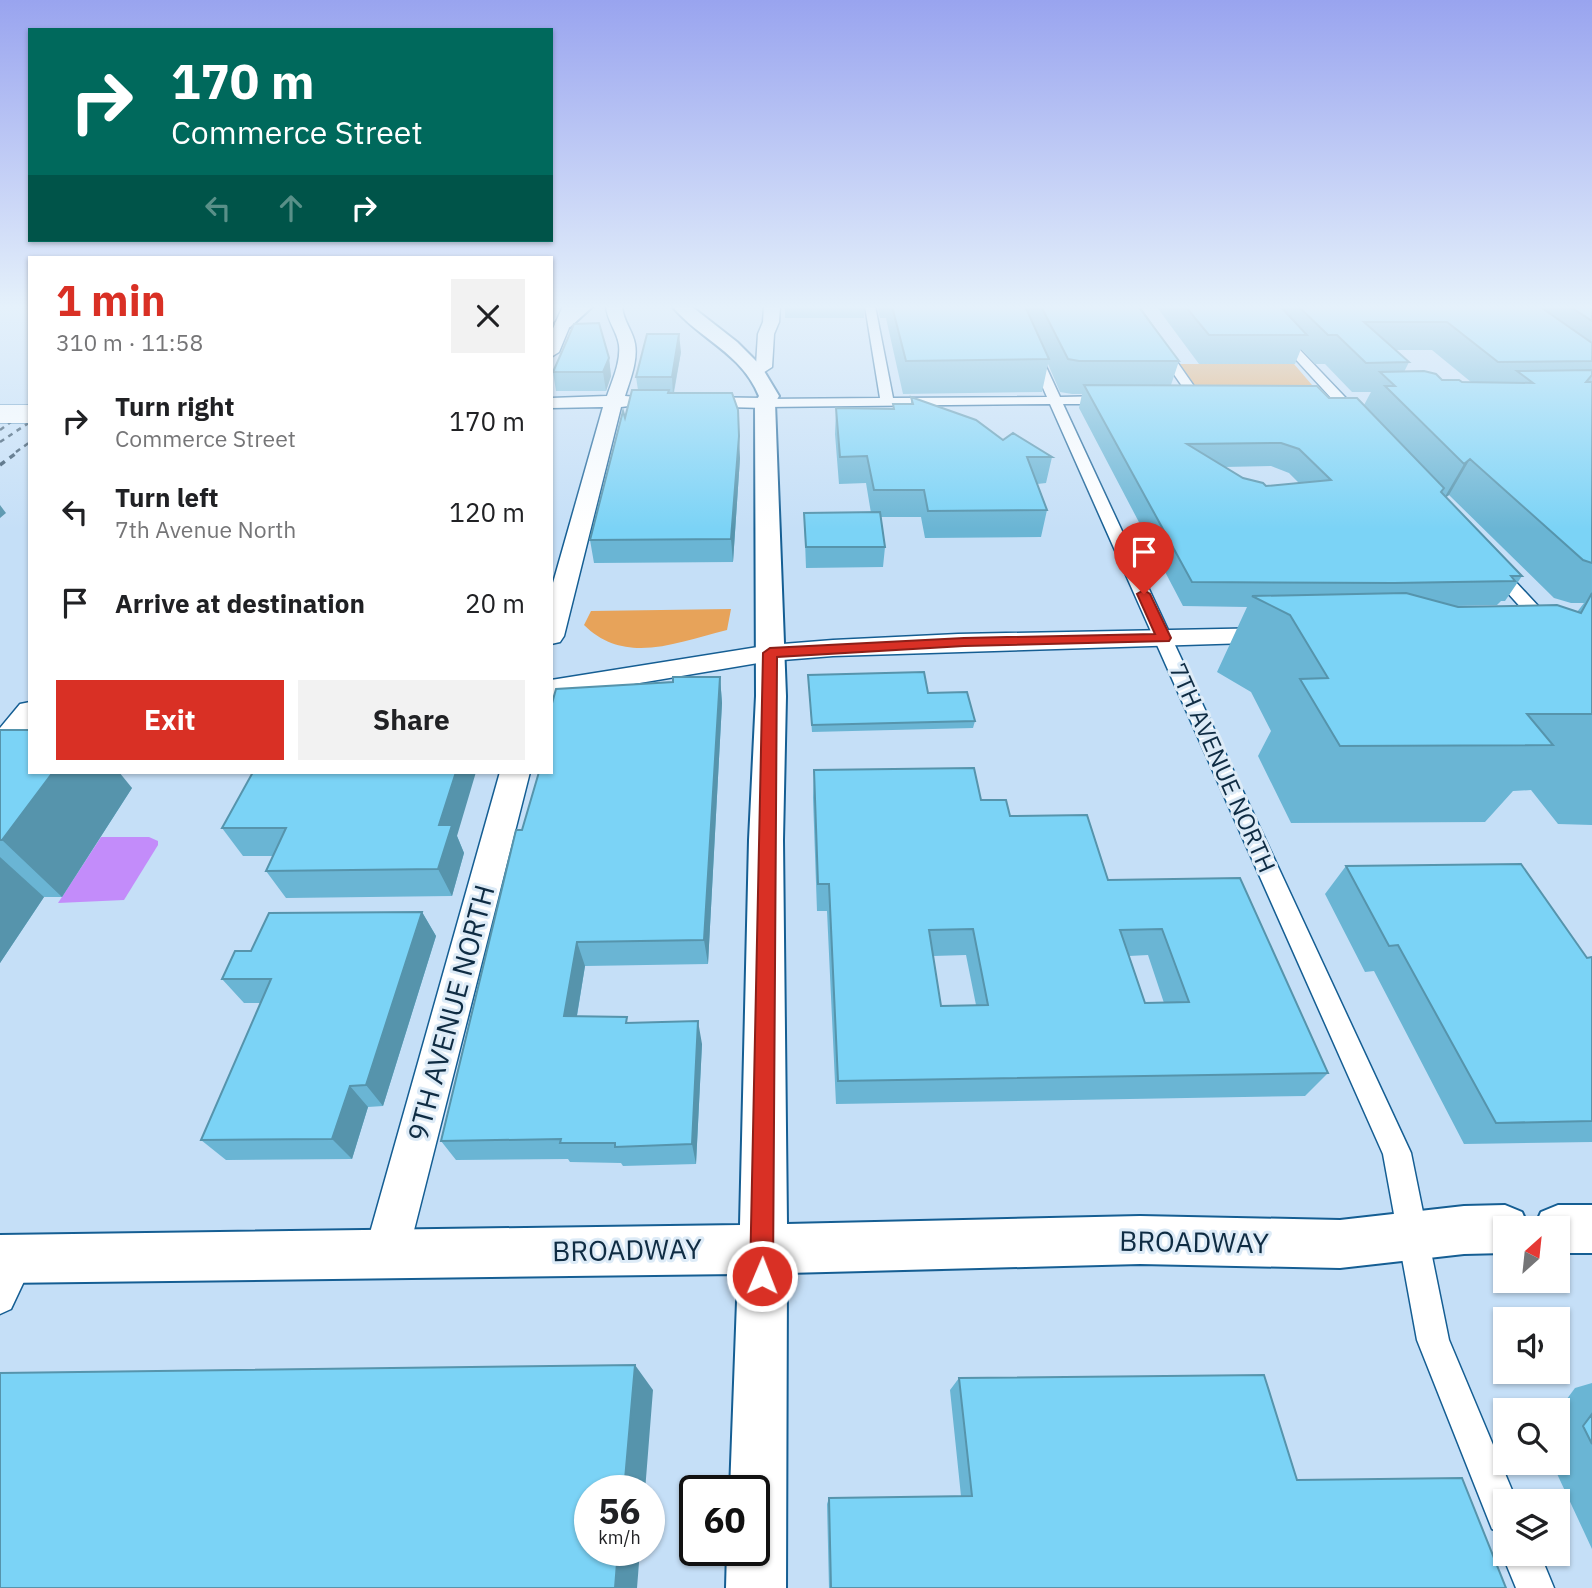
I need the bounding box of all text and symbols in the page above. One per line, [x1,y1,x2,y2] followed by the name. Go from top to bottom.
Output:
[171,49,315,112] text: 170 m
[56,56,147,147] icon: right
[171,111,423,153] text: Commerce Street
[199,189,237,227] icon: left
[272,189,310,227] icon: ahead
[345,189,383,227] icon: right
[56,273,166,328] text: 1 min
[451,279,525,353] button: close
[56,327,203,357] text: 310 m · 11:58
[115,389,234,423] text: Turn right
[56,402,94,440] icon: right
[449,404,525,438] text: 170 m
[115,423,296,453] text: Commerce Street
[115,480,218,514] text: Turn left
[56,493,94,531] icon: left
[449,495,525,529] text: 120 m
[115,514,296,544] text: 7th Avenue North
[1114,522,1174,594] pin
[1125,533,1163,571] icon: arrive
[56,584,94,622] icon: arrive
[115,586,365,620] text: Arrive at destination
[465,586,525,620] text: 20 m
[1162,658,1284,877] street label: 7TH AVENUE NORTH
[56,680,284,760] button: Exit
[298,680,525,760] button: Share
[399,881,503,1145] street label: 9TH AVENUE NORTH
[1493,1216,1570,1293] north arrow
[1493,1216,1570,1566] map controls
[1119,1222,1270,1261] street label: BROADWAY
[552,1230,703,1269] street label: BROADWAY
[725,1239,799,1313] position arrow
[1493,1307,1570,1384] button: sound
[1493,1398,1570,1475] button: search
[679,1475,770,1566] speed limit sign: 60
[598,1488,641,1534] text: 56
[1493,1489,1570,1566] button: layers
[598,1526,641,1549] text: km/h

